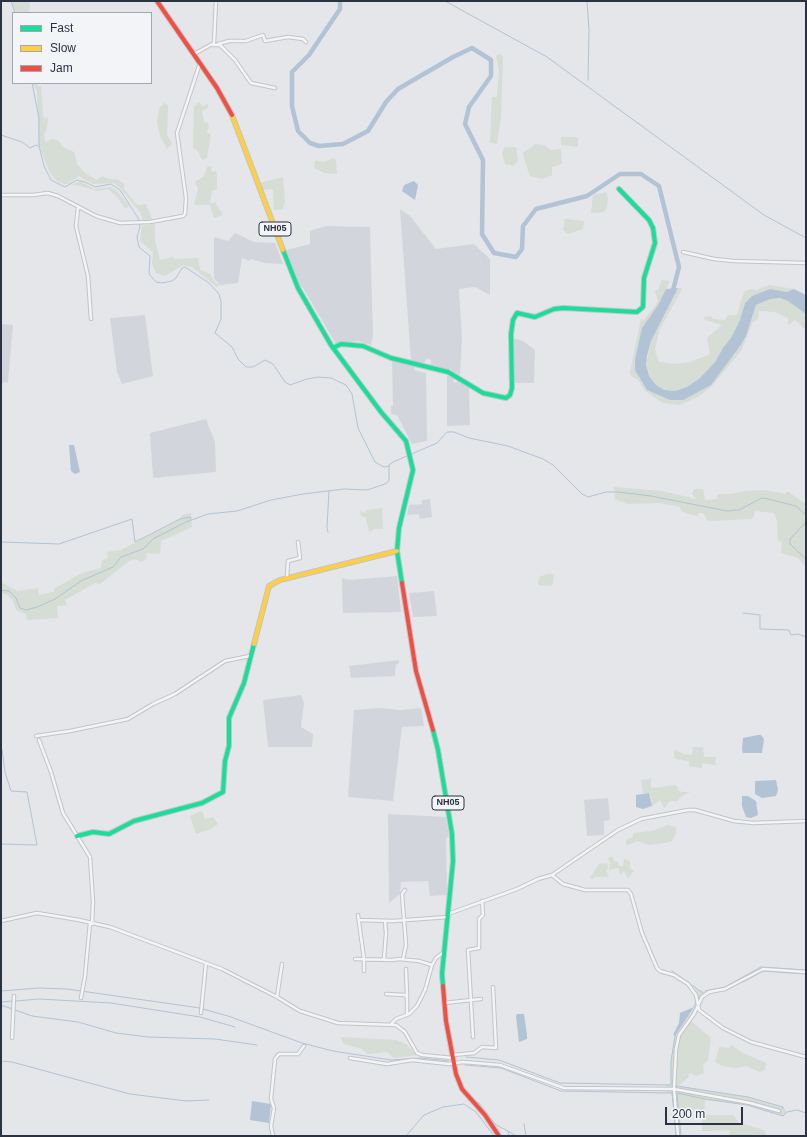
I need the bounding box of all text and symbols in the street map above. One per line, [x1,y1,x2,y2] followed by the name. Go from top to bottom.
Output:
[12,12,152,84] legend
[50,21,73,35] text: Fast
[50,41,76,55] text: Slow
[50,61,73,75] text: Jam
[259,222,291,236] road number: NH05
[432,796,464,810] road number: NH05
[667,1099,745,1125] scale bar
[672,1107,705,1121] text: 200 m

